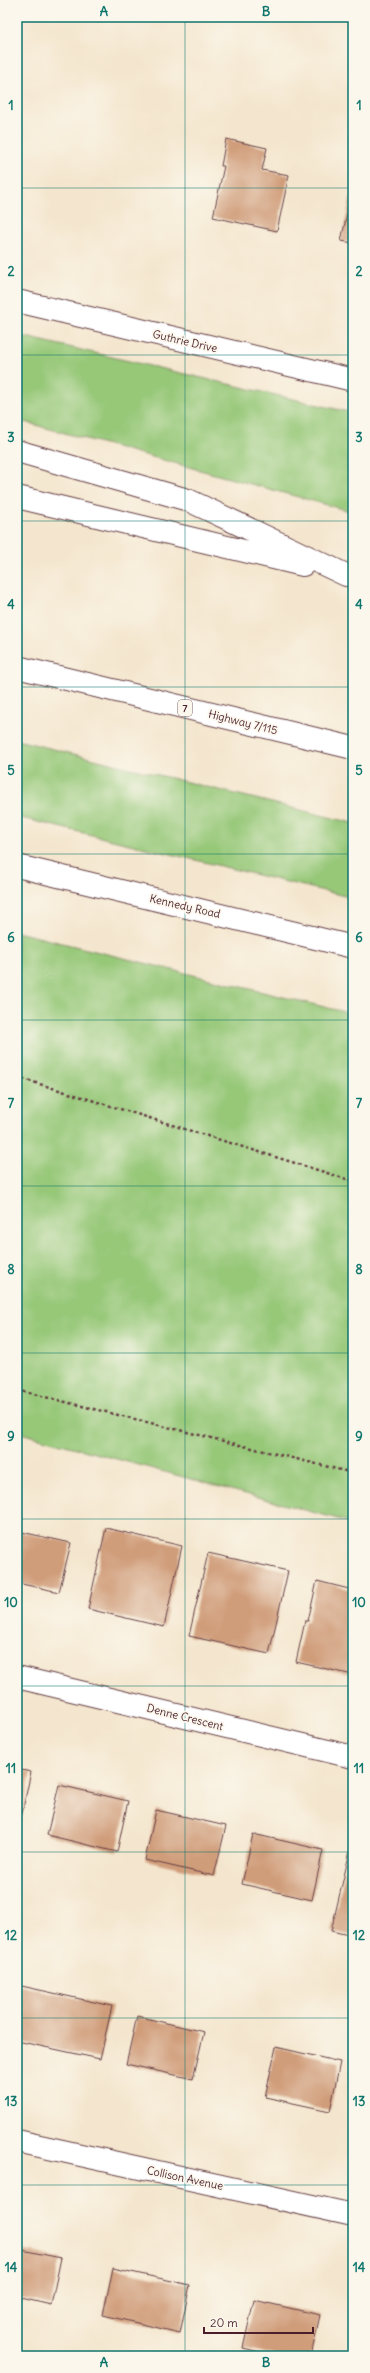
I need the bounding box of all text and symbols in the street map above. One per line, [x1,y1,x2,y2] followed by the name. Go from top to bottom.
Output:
[100,3,109,20] text: A
[262,3,271,20] text: B
[8,97,14,114] text: 1
[356,97,362,114] text: 1
[7,263,15,280] text: 2
[355,263,363,280] text: 2
[151,327,219,355] street label: Guthrie Drive
[7,429,15,446] text: 3
[355,429,363,446] text: 3
[7,596,15,613] text: 4
[355,596,363,613] text: 4
[178,700,192,716] road number: 7
[207,707,279,737] street label: Highway 7/115
[7,762,15,779] text: 5
[355,762,363,779] text: 5
[148,891,222,921] street label: Kennedy Road
[7,929,15,946] text: 6
[355,929,363,946] text: 6
[8,1095,15,1112] text: 7
[356,1095,363,1112] text: 7
[7,1261,15,1278] text: 8
[355,1261,363,1278] text: 8
[7,1428,15,1445] text: 9
[355,1428,363,1445] text: 9
[4,1594,18,1611] text: 10
[352,1594,366,1611] text: 10
[145,1701,225,1733] street label: Denne Crescent
[6,1760,16,1777] text: 11
[354,1760,364,1777] text: 11
[5,1927,17,1944] text: 12
[353,1927,365,1944] text: 12
[5,2093,17,2110] text: 13
[353,2093,365,2110] text: 13
[146,2163,225,2193] street label: Collison Avenue
[5,2259,18,2276] text: 14
[353,2259,366,2276] text: 14
[204,2309,313,2335] scale bar
[210,2315,238,2330] text: 20 m
[100,2354,109,2371] text: A
[262,2354,271,2371] text: B

